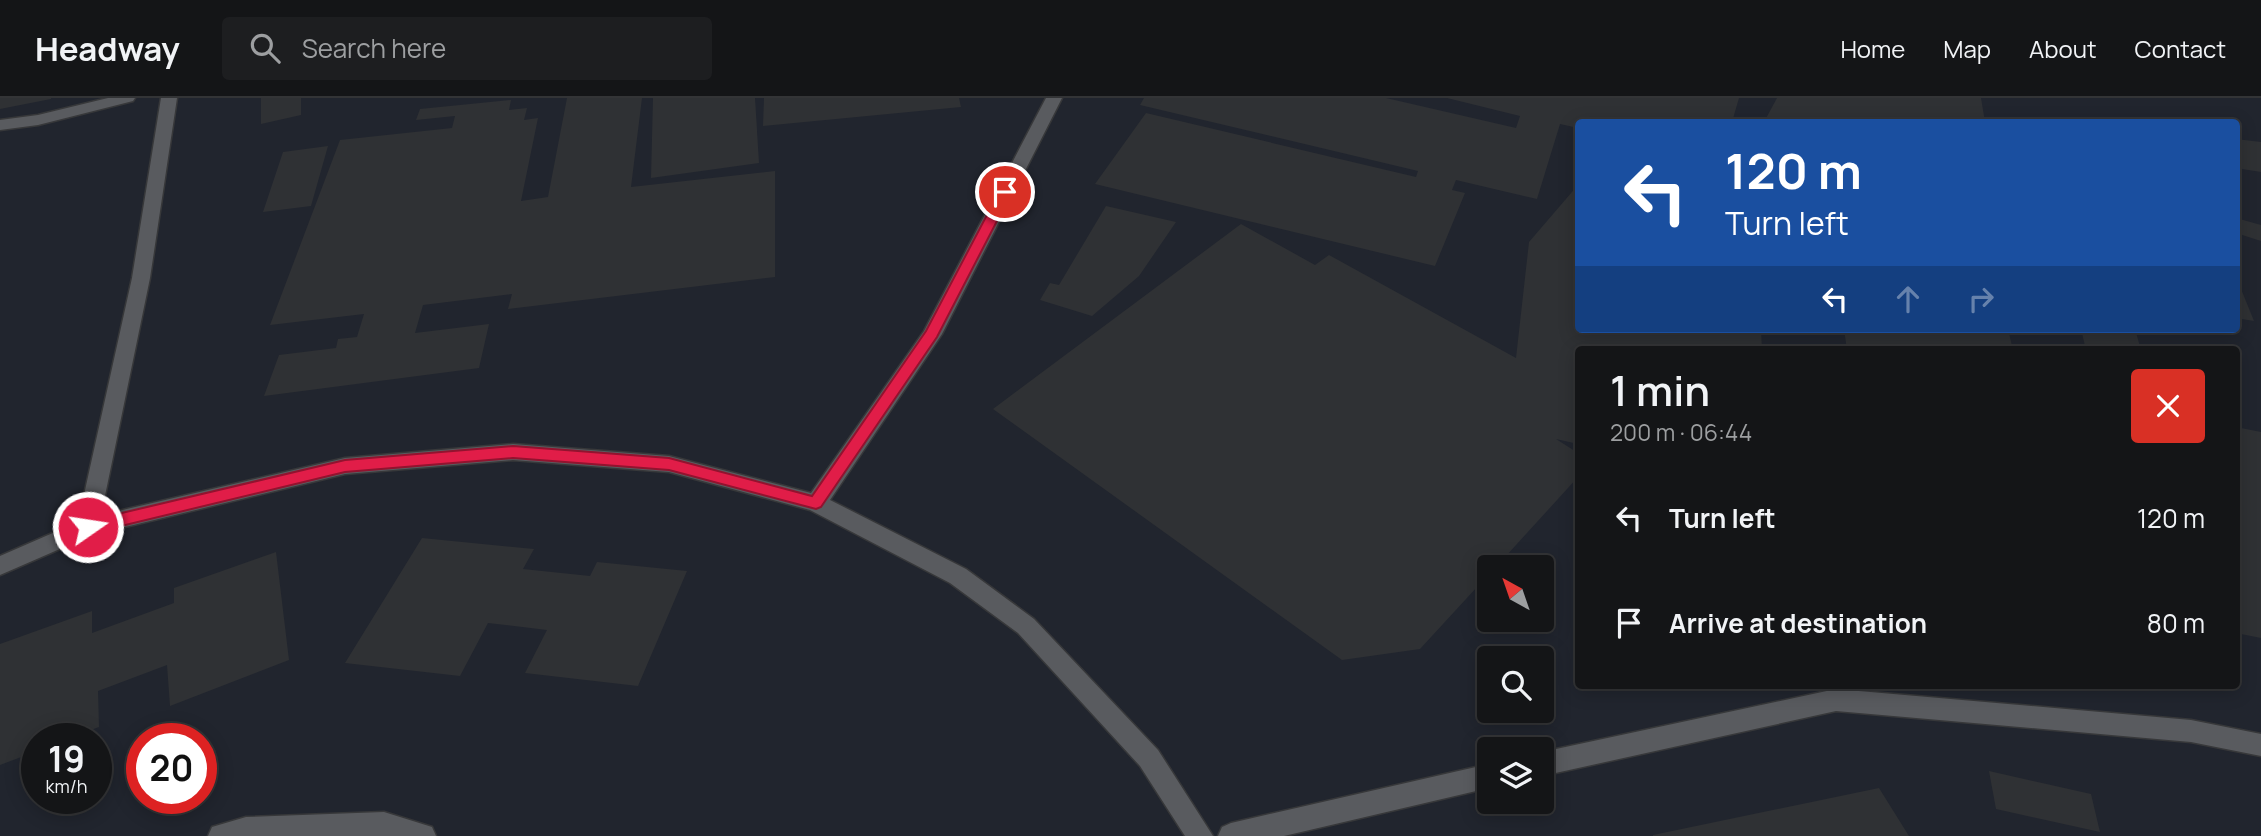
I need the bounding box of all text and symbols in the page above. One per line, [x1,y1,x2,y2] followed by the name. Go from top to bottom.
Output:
[222,17,712,80] search box
[35,26,180,71] text: Headway
[246,29,284,67] icon: search
[302,30,446,66] text: Search here
[1840,32,1905,65] text: Home
[1943,32,1991,65] text: Map
[2029,32,2097,65] text: About
[2135,32,2226,65] text: Contact
[1725,137,1862,204] text: 120 m
[1610,147,1701,238] icon: left
[975,162,1035,222] pin
[986,173,1024,211] icon: arrive
[1725,201,1849,245] text: Turn left
[1816,280,1854,318] icon: left
[1889,280,1927,318] icon: ahead
[1962,280,2000,318] icon: right
[1610,361,1710,419] text: 1 min
[2131,369,2205,443] button: close
[1610,416,1752,448] text: 200 m · 06:44
[51,490,125,564] position arrow
[1610,499,1648,537] icon: left
[1669,500,1776,536] text: Turn left
[2137,500,2205,536] text: 120 m
[1477,555,1554,632] north arrow
[1477,555,1554,814] map controls
[1610,604,1648,642] icon: arrive
[1669,605,1927,641] text: Arrive at destination
[2147,605,2205,641] text: 80 m
[1477,646,1554,723] button: search
[126,723,217,814] speed limit sign: 20
[48,735,85,783] text: 19
[1477,737,1554,814] button: layers
[46,774,87,798] text: km/h

